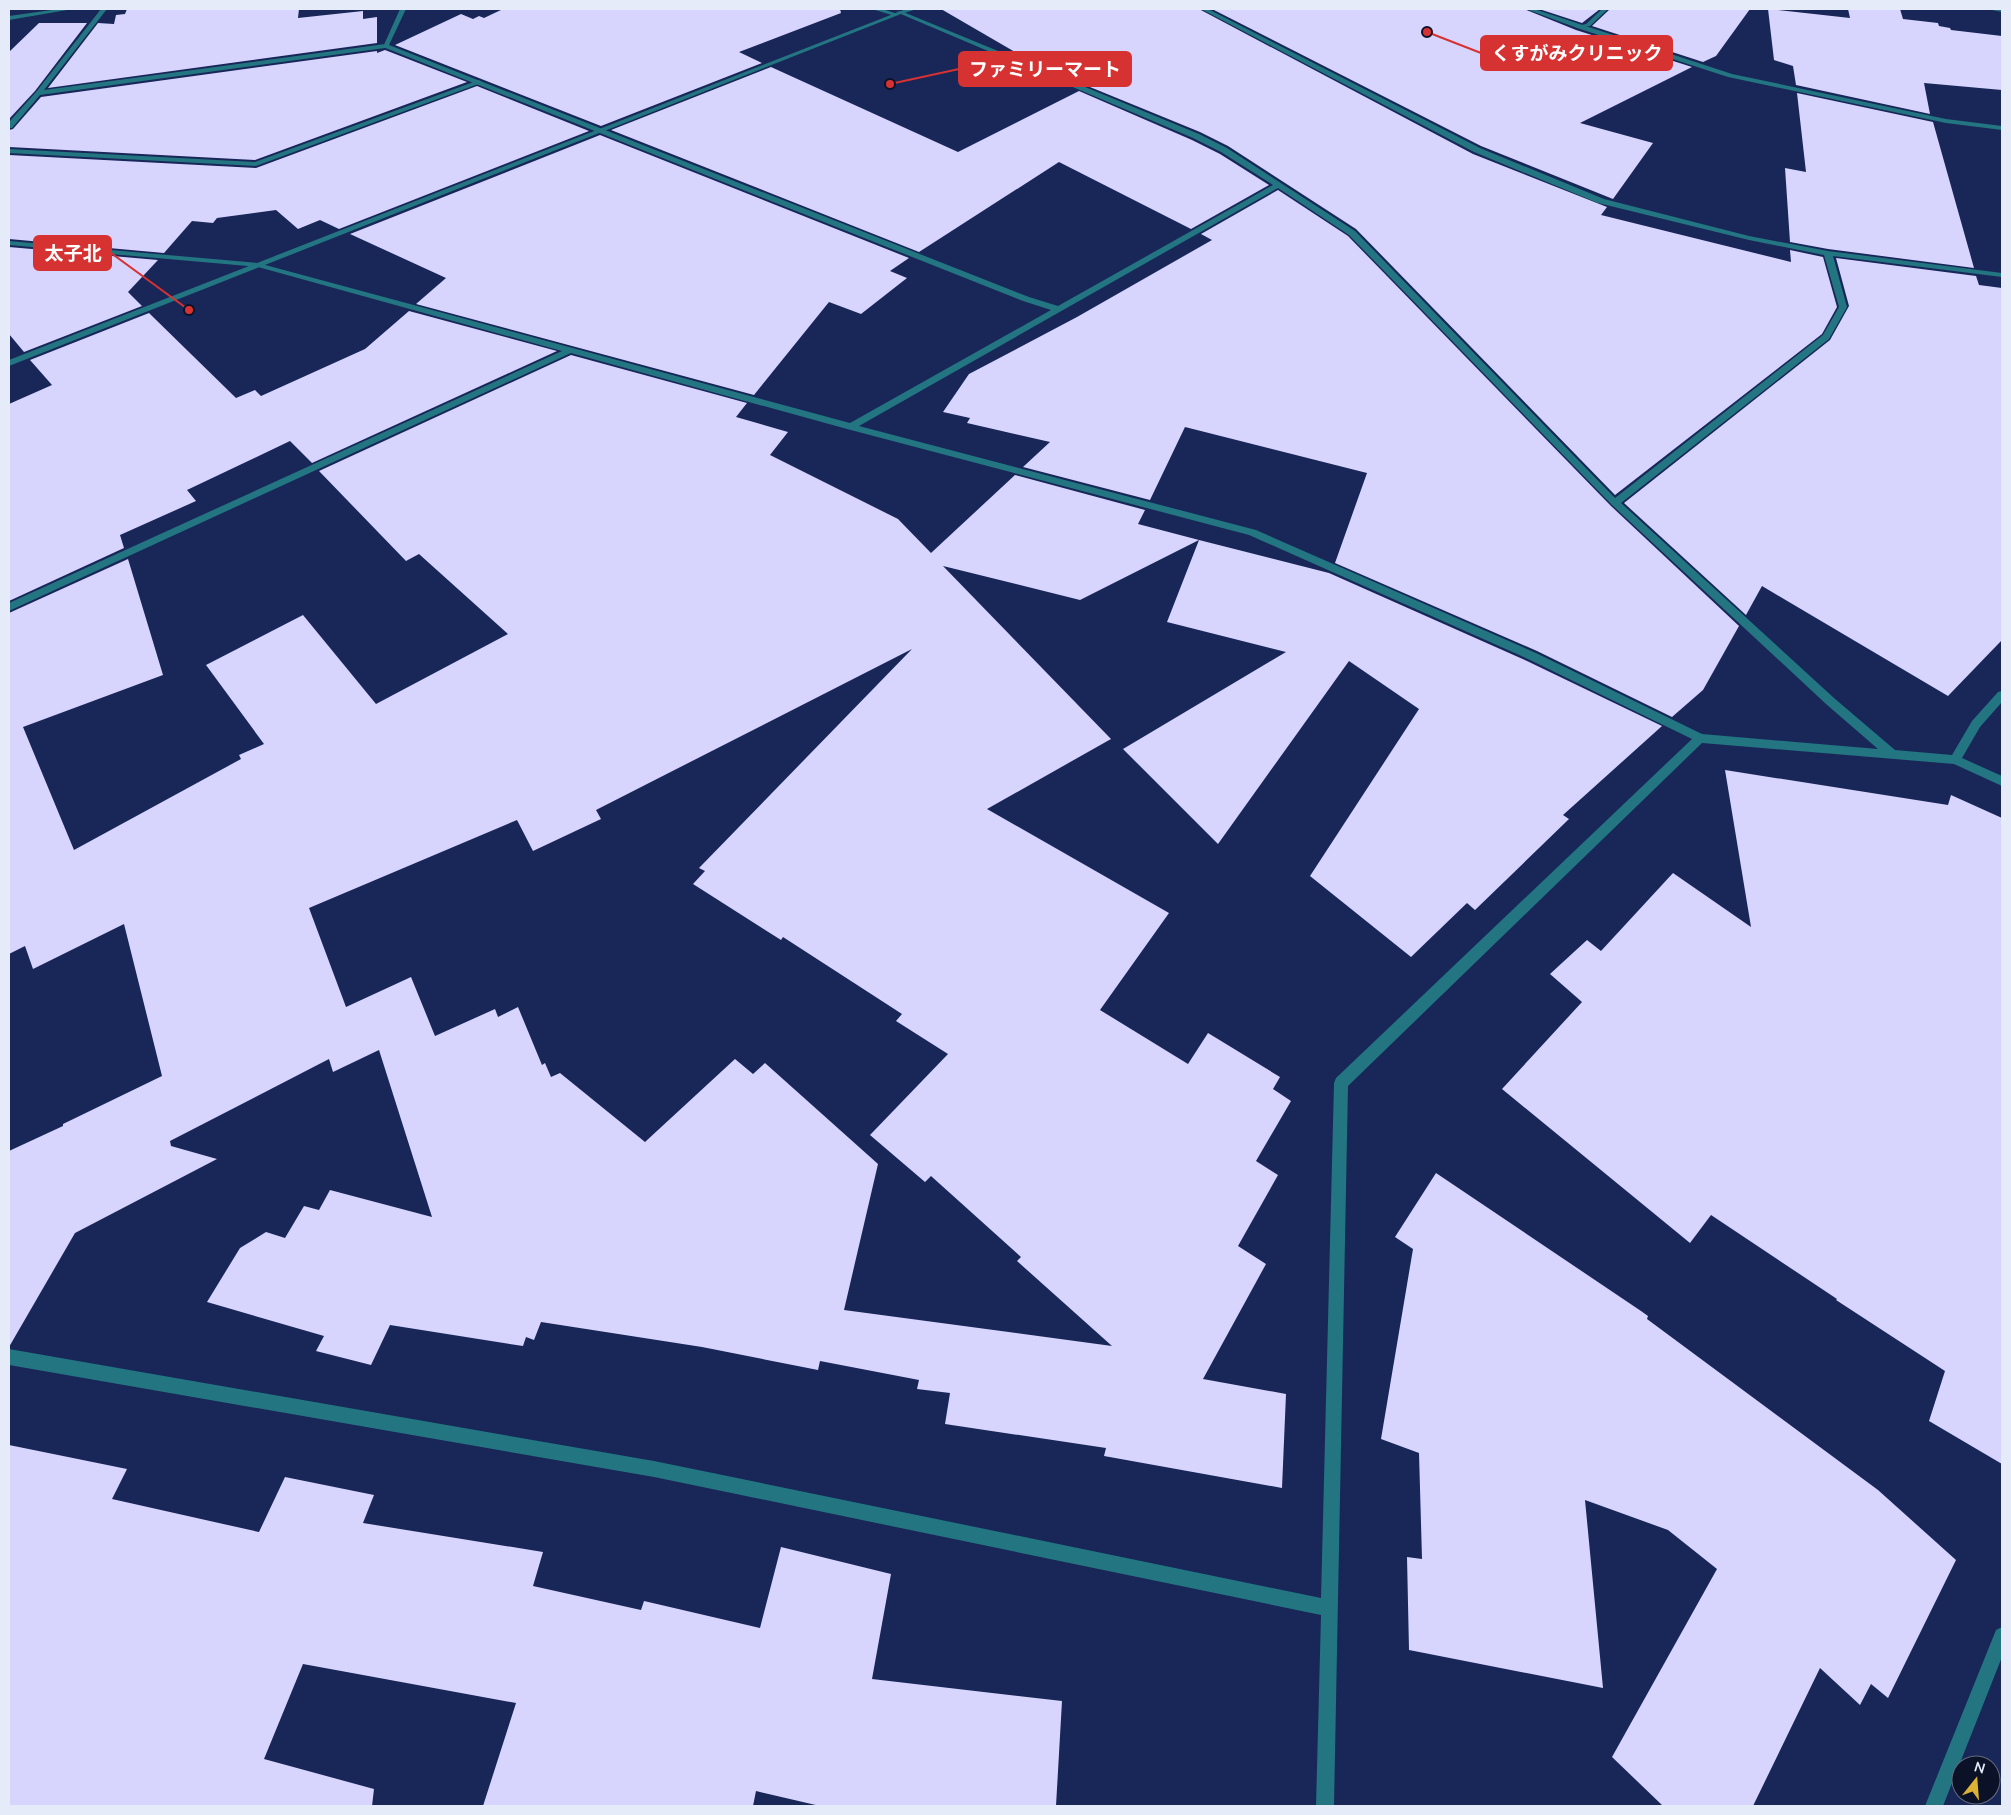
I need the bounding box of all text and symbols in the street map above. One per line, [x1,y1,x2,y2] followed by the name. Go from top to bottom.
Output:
[1481,36,1672,70] callout: くすがみクリニック
[1491,41,1663,65] text: くすがみクリニック
[959,52,1131,86] callout: ファミリーマート
[969,57,1121,81] text: ファミリーマート
[34,236,111,270] callout: 太子北
[44,241,102,265] text: 太子北
[1951,1755,2001,1805] north arrow
[1972,1757,1987,1778] text: N

